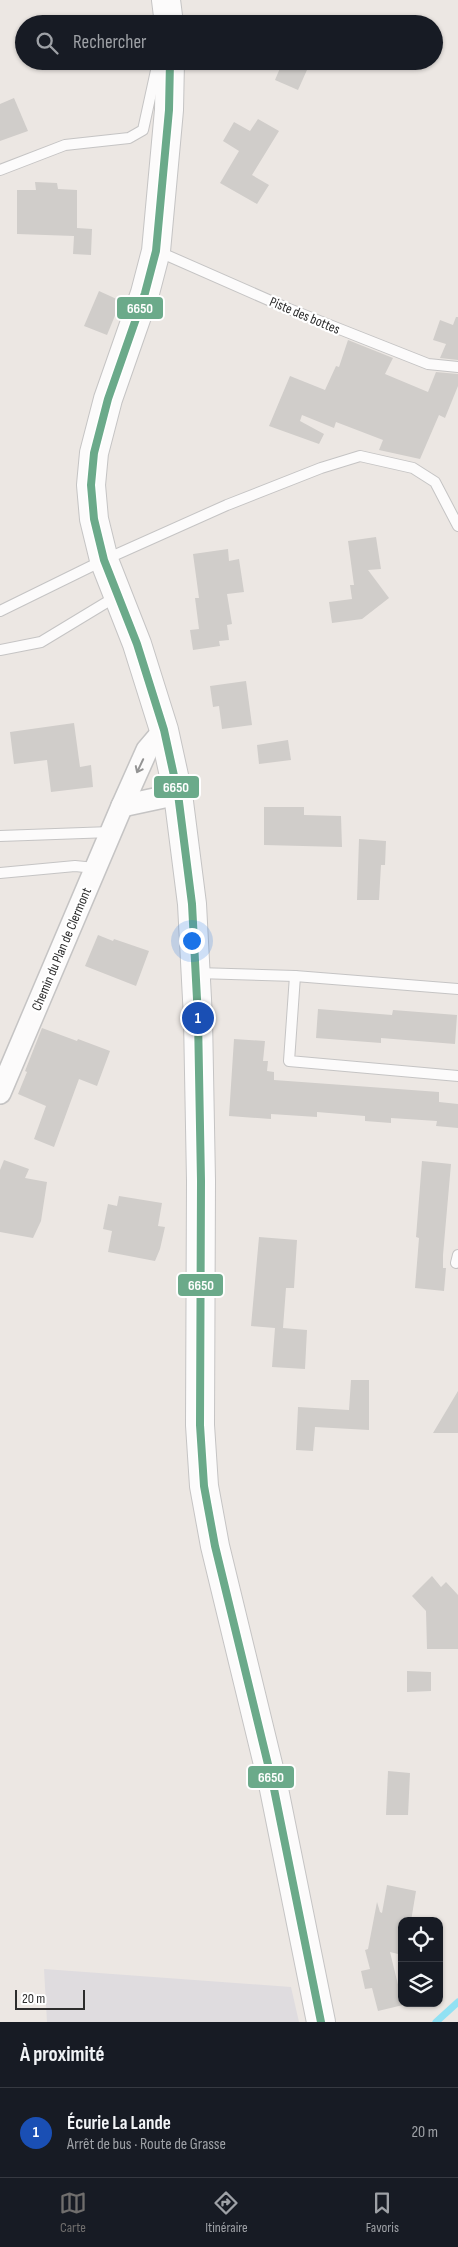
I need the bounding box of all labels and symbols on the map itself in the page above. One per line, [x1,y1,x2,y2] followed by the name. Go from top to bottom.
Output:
[267,293,343,338] street label: Piste des bottes
[116,296,164,320] line badge: 6650
[127,300,153,317] text: 6650
[135,758,144,773] one-way arrow
[153,775,200,799] line badge: 6650
[163,779,189,796] text: 6650
[28,885,95,1013] street label: Chemin du Plan de Clermont
[179,928,205,954] your location
[182,999,214,1037] pin: 1
[177,1273,224,1297] line badge: 6650
[188,1277,214,1294] text: 6650
[247,1765,295,1789] line badge: 6650
[258,1769,284,1786] text: 6650
[15,1987,85,2010] scale bar

